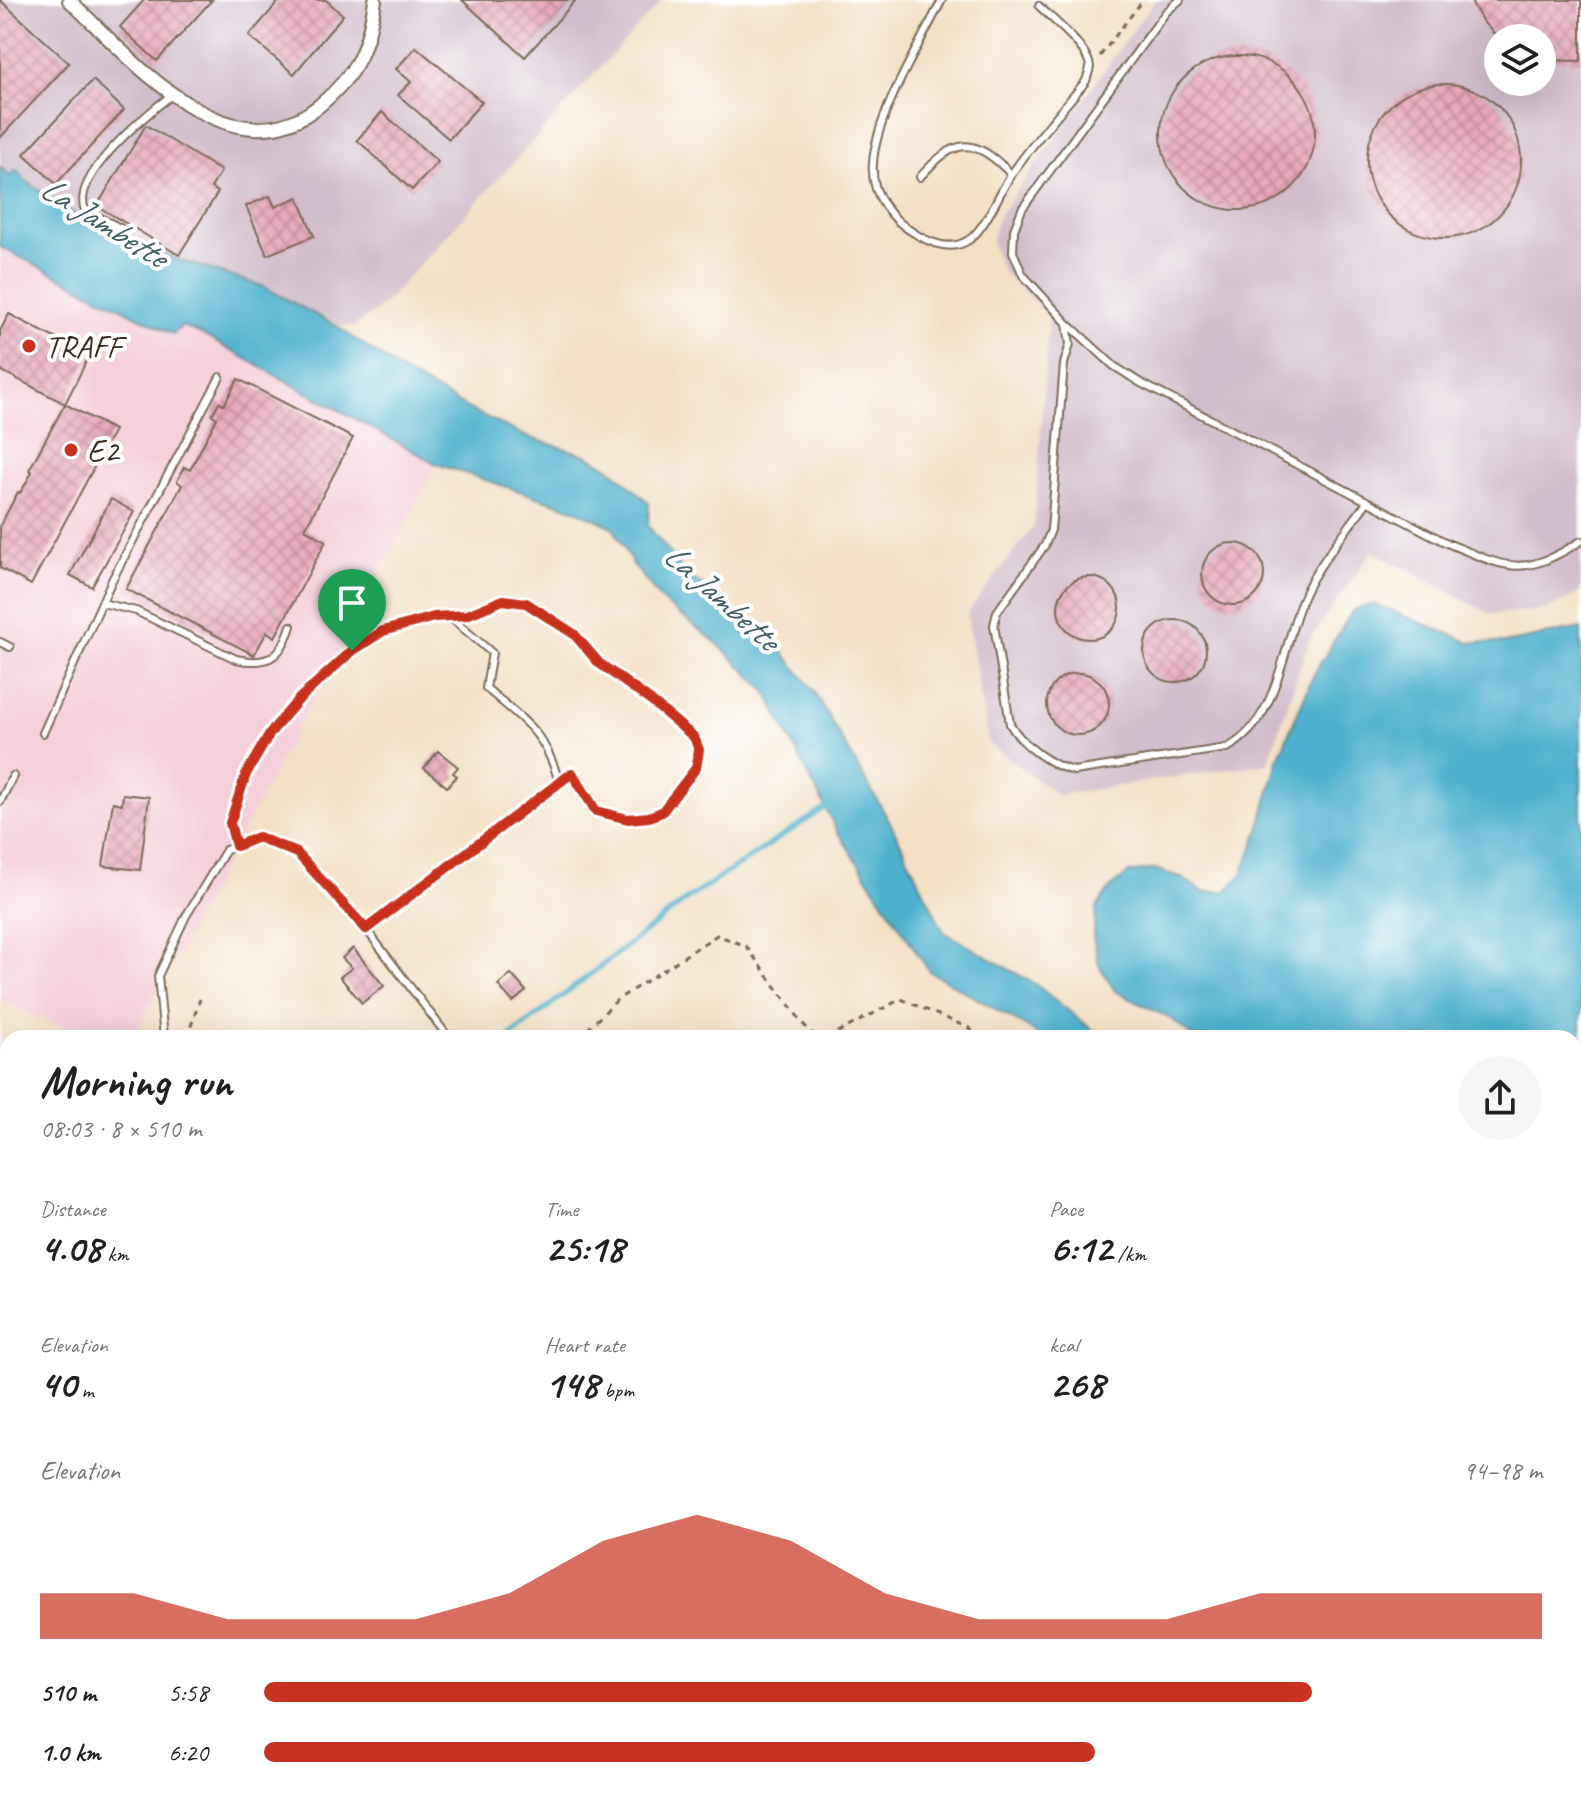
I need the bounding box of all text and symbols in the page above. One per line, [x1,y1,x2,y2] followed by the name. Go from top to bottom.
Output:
[1484,24,1556,96] map controls
[1484,24,1556,96] button: layers
[33,166,179,279] water label: La Jambette
[45,326,128,367] place label: TRAFF
[20,337,38,355] marker: TRAFF
[87,430,121,471] place label: E2
[62,441,80,459] marker: E2
[655,534,792,663] water label: La Jambette
[318,569,386,651] pin
[330,581,374,625] icon: arrive
[40,1054,232,1109] text: Morning run
[1458,1056,1542,1140] button: share
[40,1112,201,1145] text: 08:03 · 8 × 510 m
[40,1195,106,1223] text: Distance
[545,1195,578,1223] text: Time
[1049,1195,1083,1223] text: Pace
[40,1223,102,1273] text: 4.08
[545,1223,624,1273] text: 25:18
[1049,1223,1112,1273] text: 6:12
[102,1240,129,1268] text: km
[1112,1240,1146,1268] text: /km
[40,1331,108,1359] text: Elevation
[545,1331,625,1359] text: Heart rate
[1049,1331,1078,1359] text: kcal
[40,1359,76,1409] text: 40
[545,1359,599,1409] text: 148
[1049,1359,1104,1409] text: 268
[76,1376,94,1404] text: m
[599,1376,634,1404] text: bpm
[40,1454,120,1487] text: Elevation
[1463,1454,1542,1487] text: 94–98 m
[40,1676,96,1709] text: 510 m
[168,1676,208,1709] text: 5:58
[40,1736,100,1769] text: 1.0 km
[168,1736,208,1769] text: 6:20

